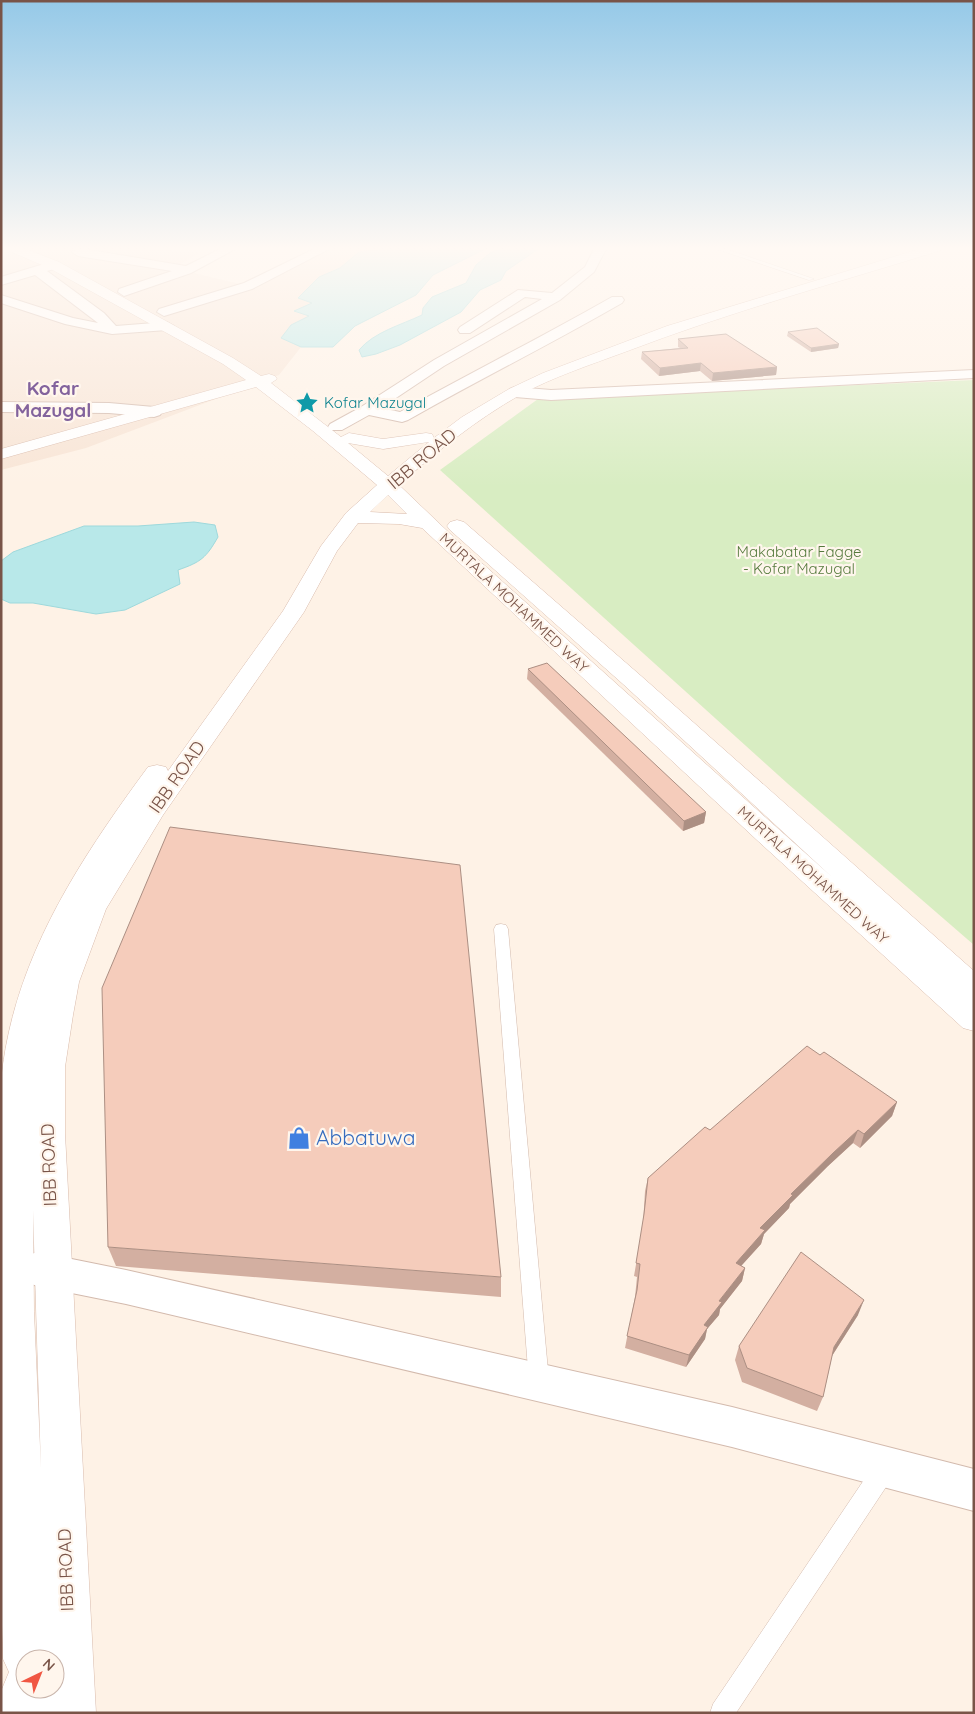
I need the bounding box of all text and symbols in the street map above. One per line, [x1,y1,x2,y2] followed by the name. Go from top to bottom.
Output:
[15,376,91,422] district label: Kofar Mazugal
[294,390,320,416] place icon: Kofar Mazugal
[324,393,426,412] place label: Kofar Mazugal
[382,423,461,494] street label: IBB ROAD
[436,529,593,677] street label: MURTALA MOHAMMED WAY
[737,542,861,578] park label: Makabatar Fagge - Kofar Mazugal
[143,736,210,817] street label: IBB ROAD
[734,802,893,948] street label: MURTALA MOHAMMED WAY
[36,1123,61,1207] street label: IBB ROAD
[316,1124,415,1150] place label: Abbatuwa
[286,1125,312,1151] shop icon: Abbatuwa
[53,1528,78,1612] street label: IBB ROAD
[15,1649,65,1699] north arrow
[39,1654,59,1675] text: N

